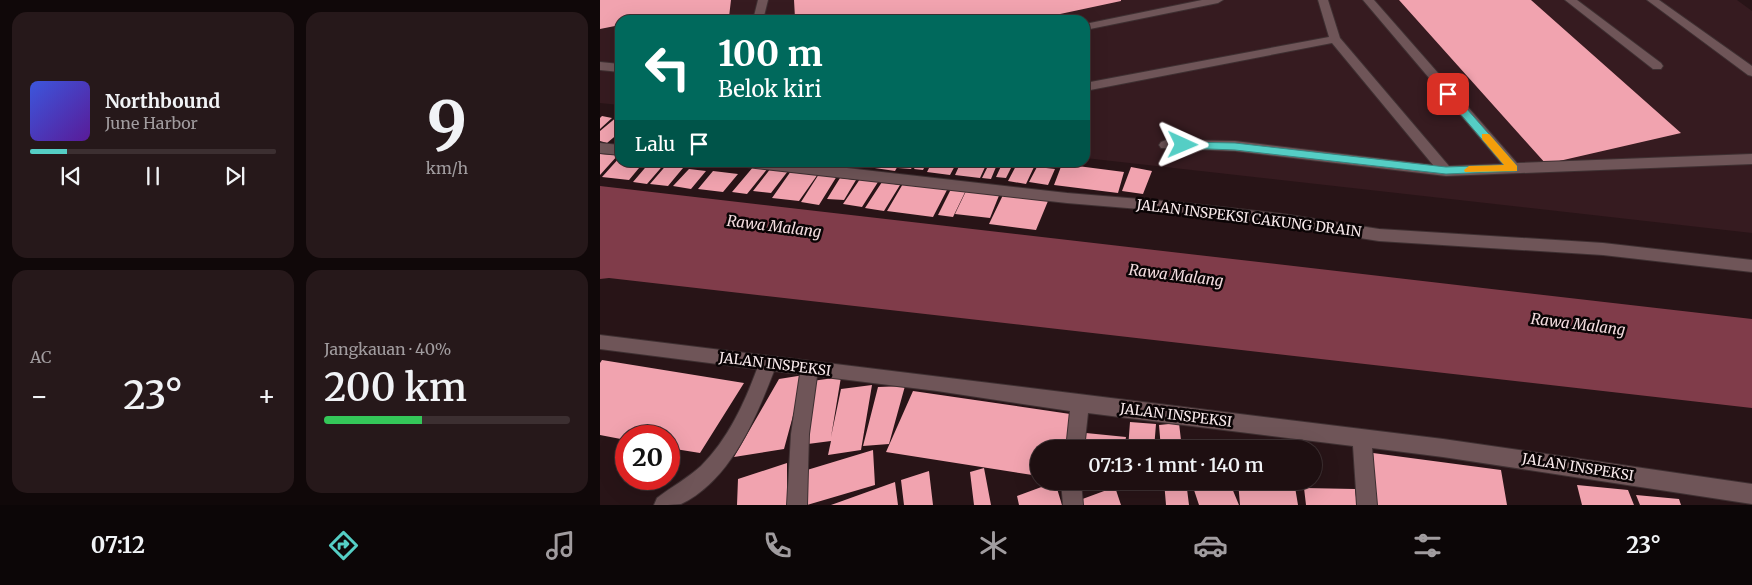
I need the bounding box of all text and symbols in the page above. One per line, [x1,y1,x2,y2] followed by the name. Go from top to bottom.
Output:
[718,32,823,76] text: 100 m
[635,35,700,100] icon: left
[1427,73,1469,115] pin
[718,75,822,103] text: Belok kiri
[1434,80,1462,108] icon: arrive
[427,84,467,166] text: 9
[105,89,220,113] text: Northbound
[105,113,198,133] text: June Harbor
[1156,118,1208,170] position arrow
[685,130,713,158] icon: arrive
[635,132,675,156] text: Lalu
[426,158,468,178] text: km/h
[57,162,85,190] icon: previous
[139,162,167,190] icon: pause
[221,162,249,190] icon: next
[1135,195,1363,241] street label: JALAN INSPEKSI CAKUNG DRAIN
[726,211,822,241] water label: Rawa Malang
[1128,260,1224,290] water label: Rawa Malang
[1530,309,1626,339] water label: Rawa Malang
[324,339,451,359] text: Jangkauan · 40%
[30,347,52,367] text: AC
[717,348,832,380] street label: JALAN INSPEKSI
[324,364,467,411] text: 200 km
[123,372,183,419] text: 23°
[30,378,49,414] text: −
[257,378,276,414] text: +
[1118,399,1233,431] street label: JALAN INSPEKSI
[615,425,680,490] speed limit sign: 20
[1520,449,1635,485] street label: JALAN INSPEKSI
[1088,453,1264,477] text: 07:13 · 1 mnt · 140 m
[326,528,361,563] icon: directions
[543,528,578,563] icon: music
[760,528,795,563] icon: phone
[976,528,1011,563] icon: climate
[1193,528,1228,563] icon: car
[1410,528,1445,563] icon: filters
[91,531,145,559] text: 07:12
[1626,531,1661,559] text: 23°

